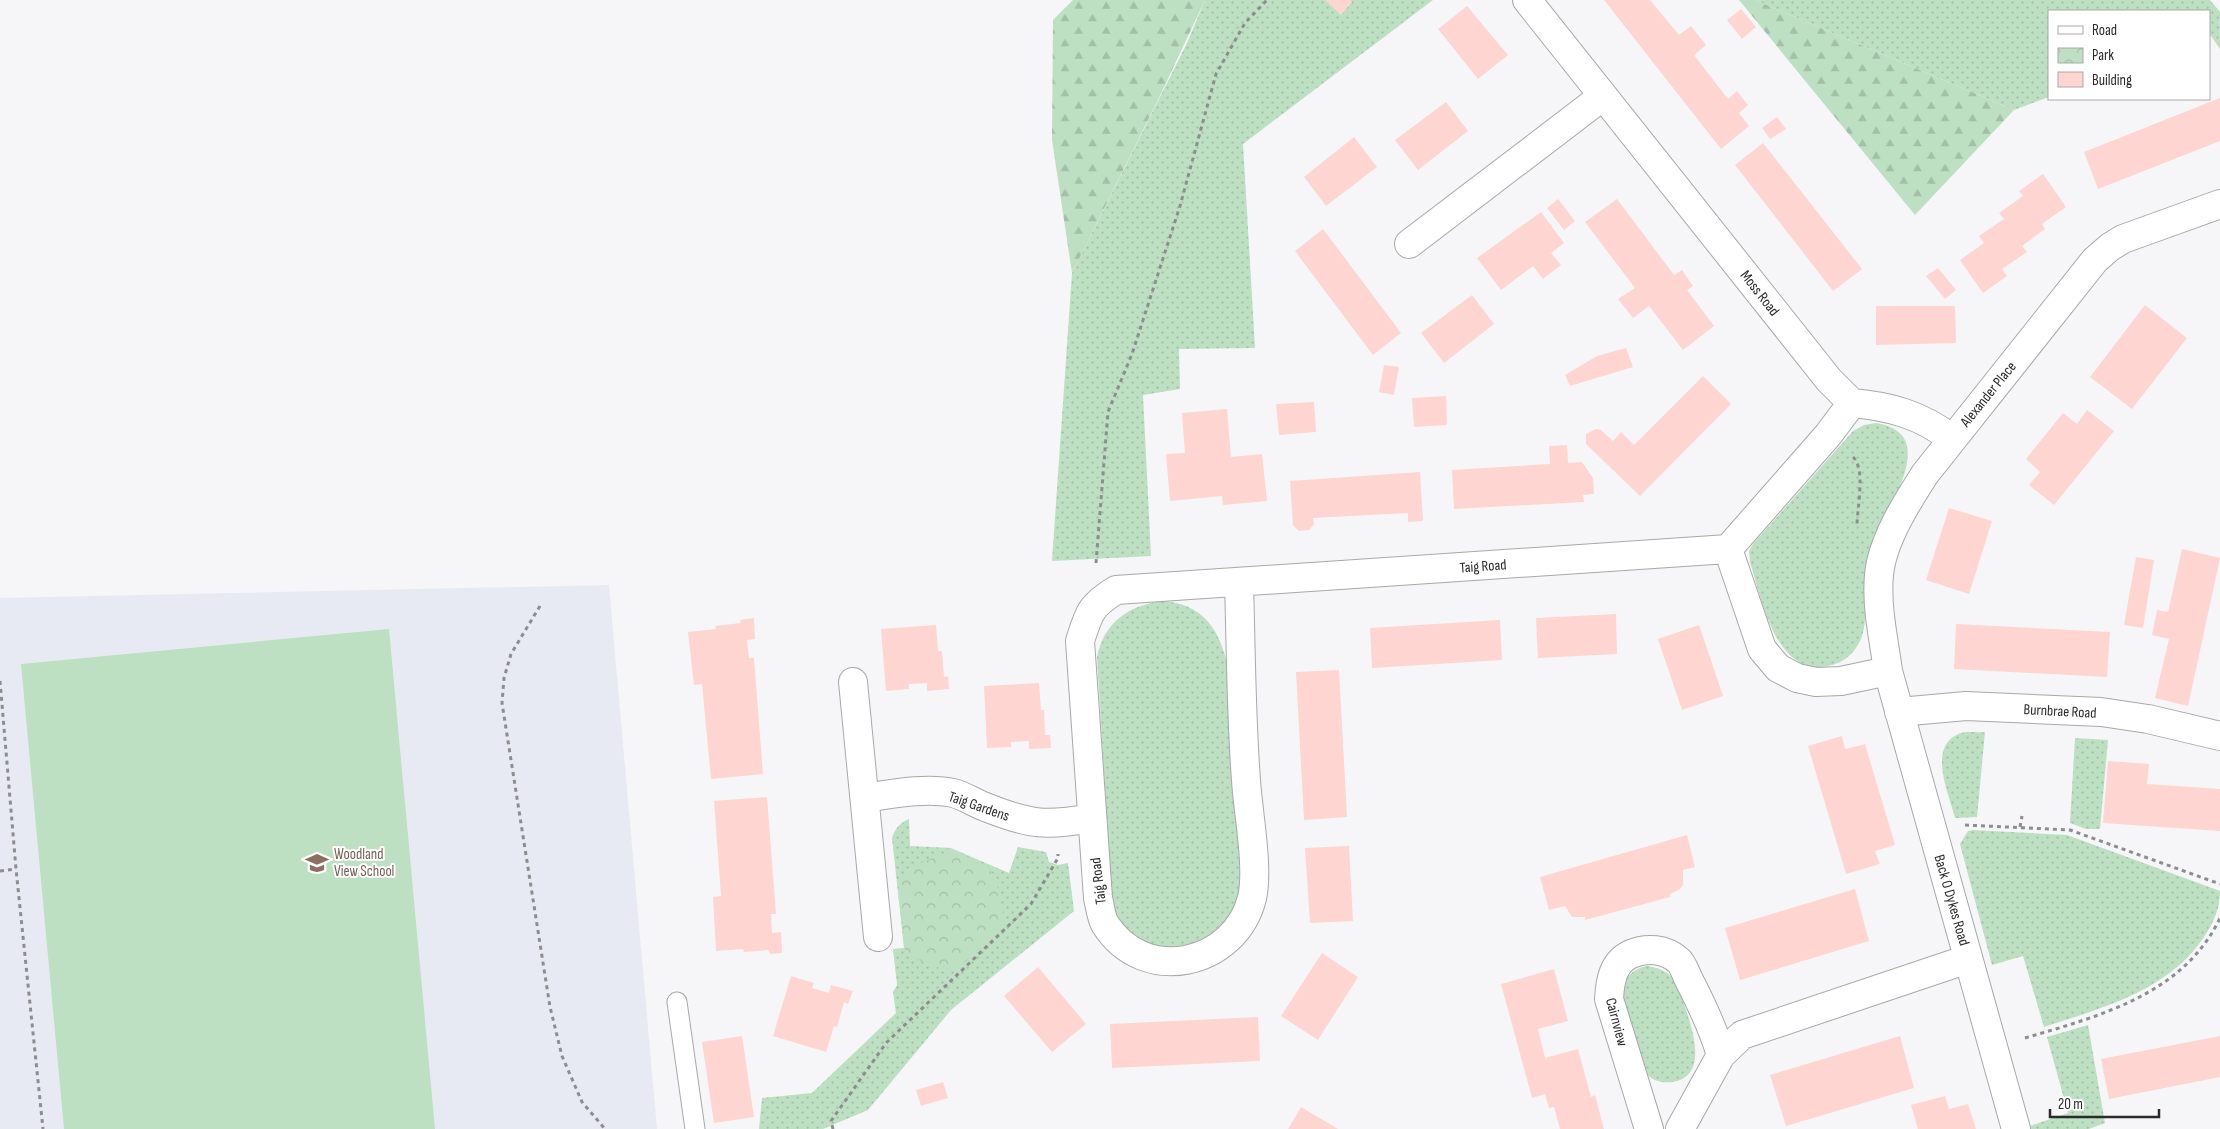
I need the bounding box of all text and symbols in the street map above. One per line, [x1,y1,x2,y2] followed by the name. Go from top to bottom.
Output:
[2048,10,2210,100] legend
[2092,21,2117,40] text: Road
[2092,46,2114,65] text: Park
[2092,71,2132,90] text: Building
[1736,267,1783,320] street label: Moss Road
[1956,358,2021,432] street label: Alexander Place
[1459,555,1507,578] street label: Taig Road
[2023,700,2097,723] street label: Burnbrae Road
[946,787,1012,826] street label: Taig Gardens
[334,845,394,881] place label: Woodland View School
[304,850,330,876] school or university icon: Woodland View School
[1929,852,1974,948] street label: Back O Dykes Road
[1086,856,1111,905] street label: Taig Road
[1601,996,1632,1049] street label: Cairnview
[2050,1086,2159,1118] scale bar
[2058,1095,2083,1114] text: 20 m

